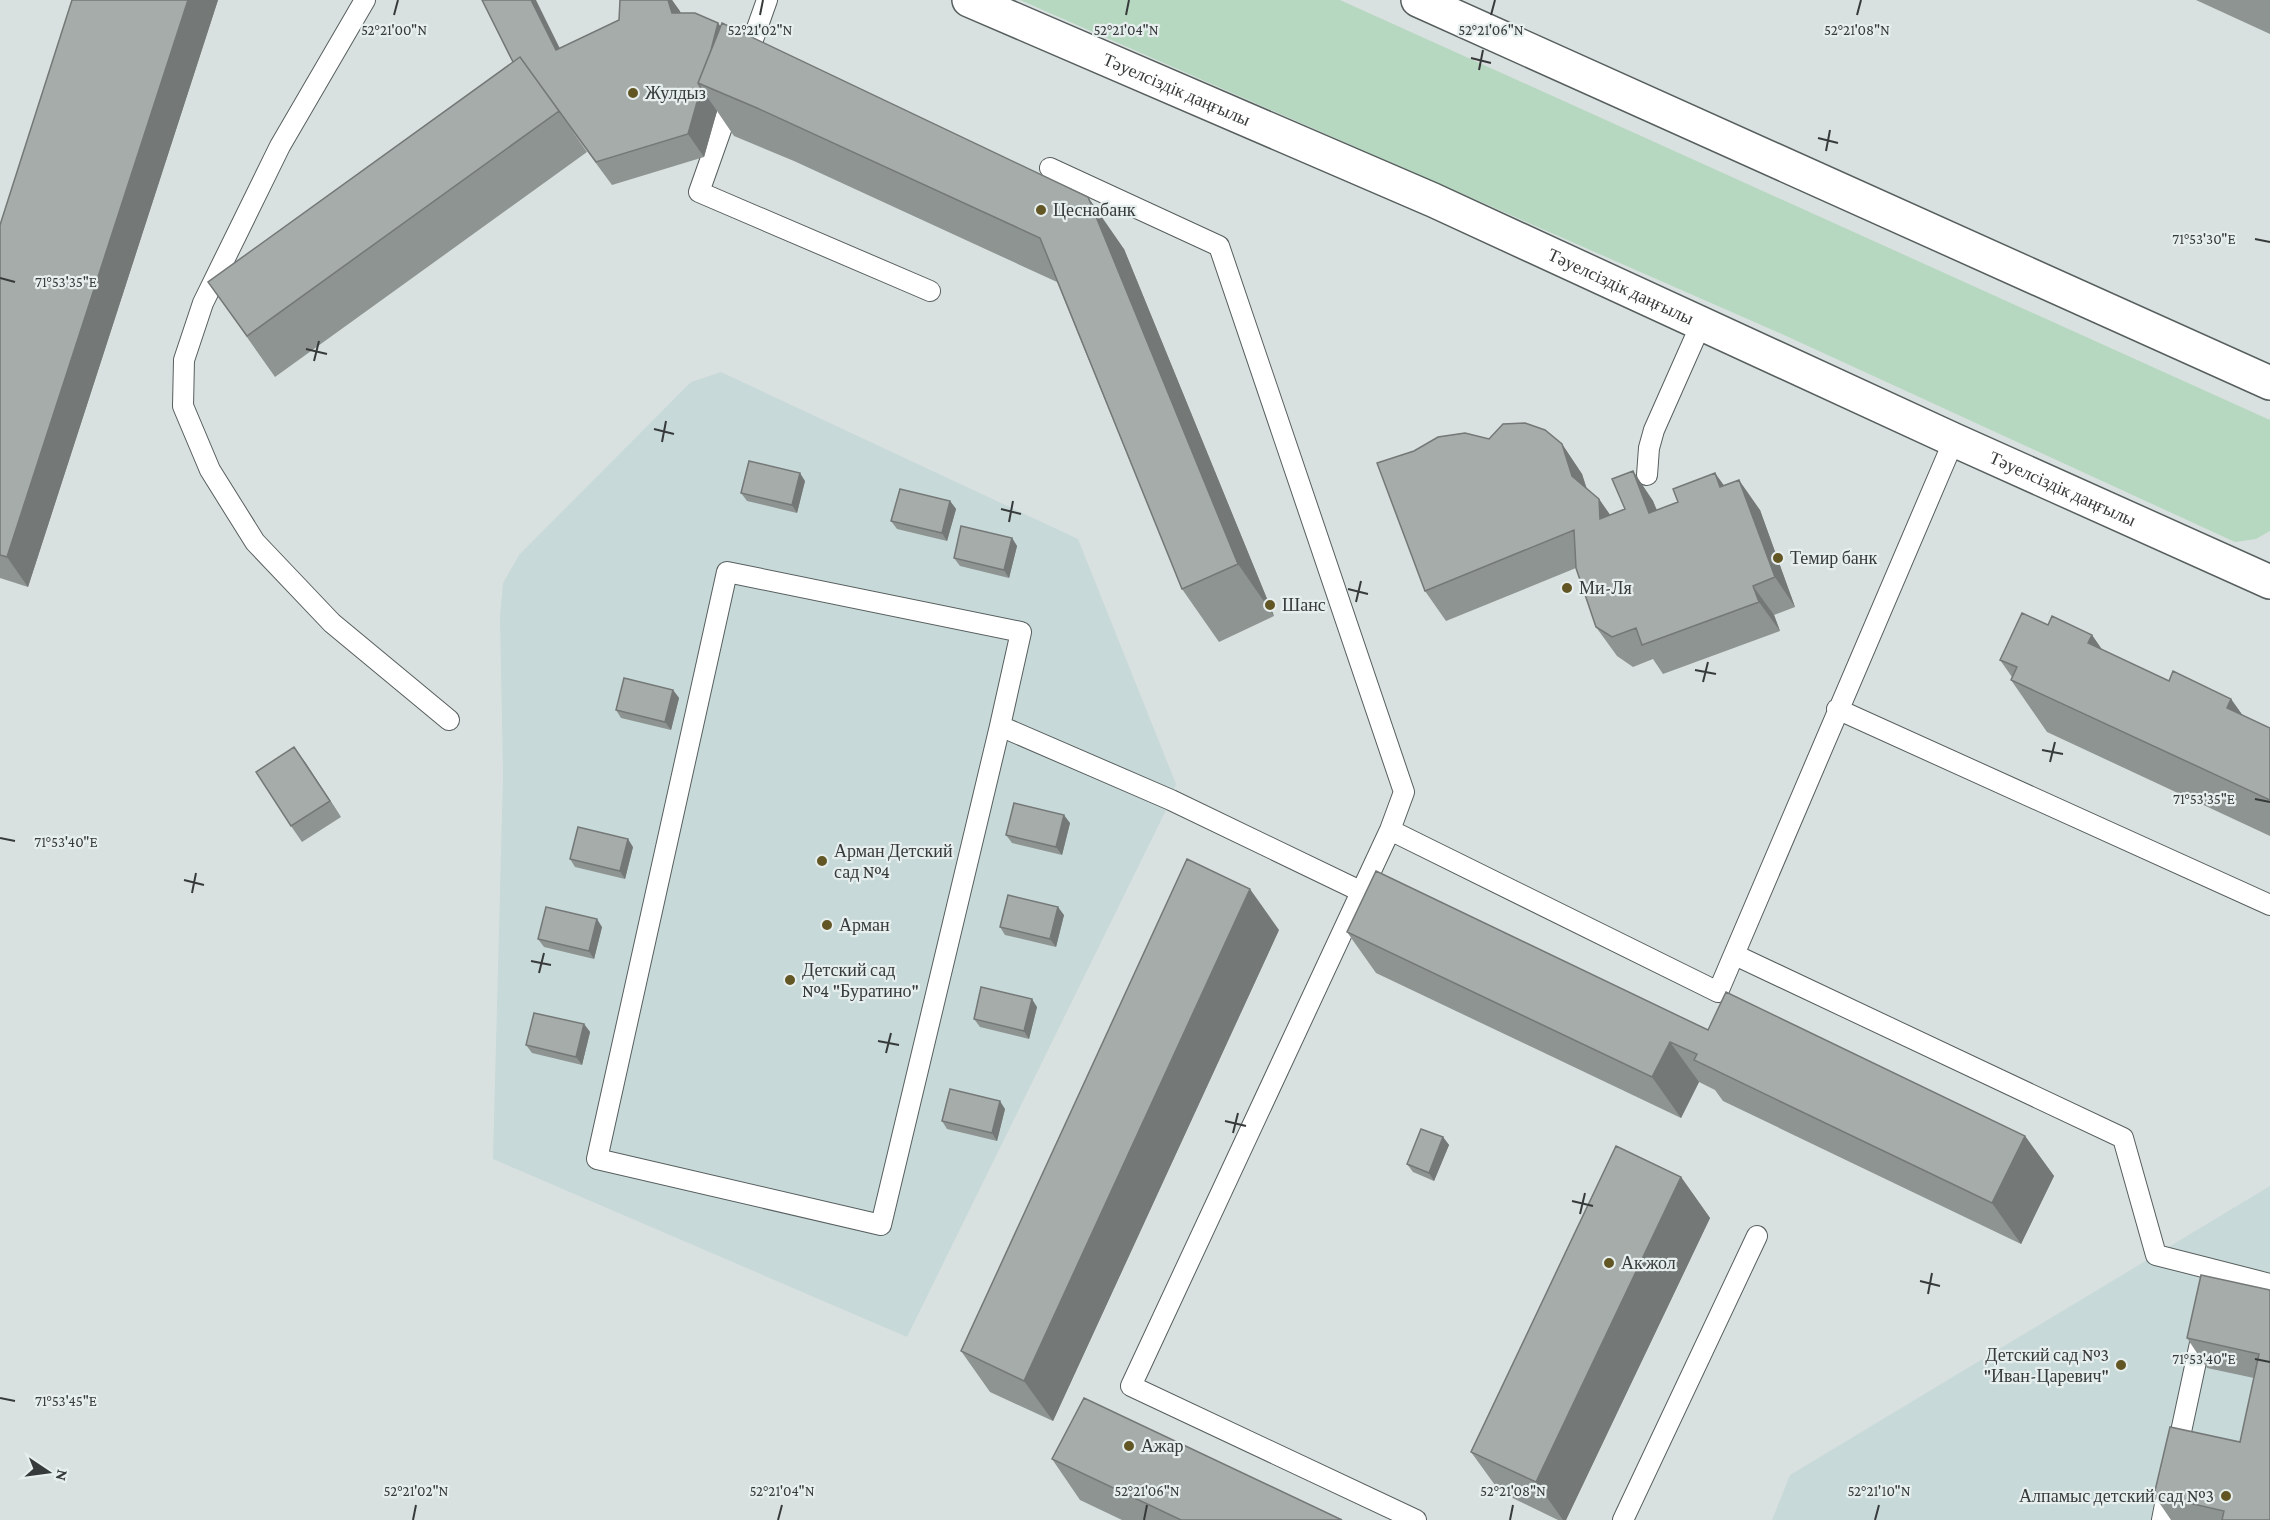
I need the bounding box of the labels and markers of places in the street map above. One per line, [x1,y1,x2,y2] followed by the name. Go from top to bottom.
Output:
[645,83,706,103] place label: Жулдыз
[626,86,640,100] marker: Жулдыз
[1053,200,1136,220] place label: Цеснабанк
[1034,203,1048,217] marker: Цеснабанк
[1790,548,1877,568] place label: Темир банк
[1771,551,1785,565] marker: Темир банк
[1579,578,1632,598] place label: Ми-Ля
[1560,581,1574,595] marker: Ми-Ля
[1282,595,1326,615] place label: Шанс
[1263,598,1277,612] marker: Шанс
[834,841,953,882] place label: Арман Детский сад №4
[815,854,829,868] marker: Арман Детский сад №4
[839,915,890,935] place label: Арман
[820,918,834,932] marker: Арман
[802,960,919,1001] place label: Детский сад №4 "Буратино"
[783,973,797,987] marker: Детский сад №4 "Буратино"
[1621,1253,1676,1273] place label: Ак жол
[1602,1256,1616,1270] marker: Ак жол
[1984,1345,2109,1386] place label: Детский сад №3 "Иван-Царевич"
[2114,1358,2128,1372] marker: Детский сад №3 "Иван-Царевич"
[1141,1436,1183,1456] place label: Ажар
[1122,1439,1136,1453] marker: Ажар
[2019,1486,2214,1506] place label: Алпамыс детский сад №3
[2219,1489,2233,1503] marker: Алпамыс детский сад №3

